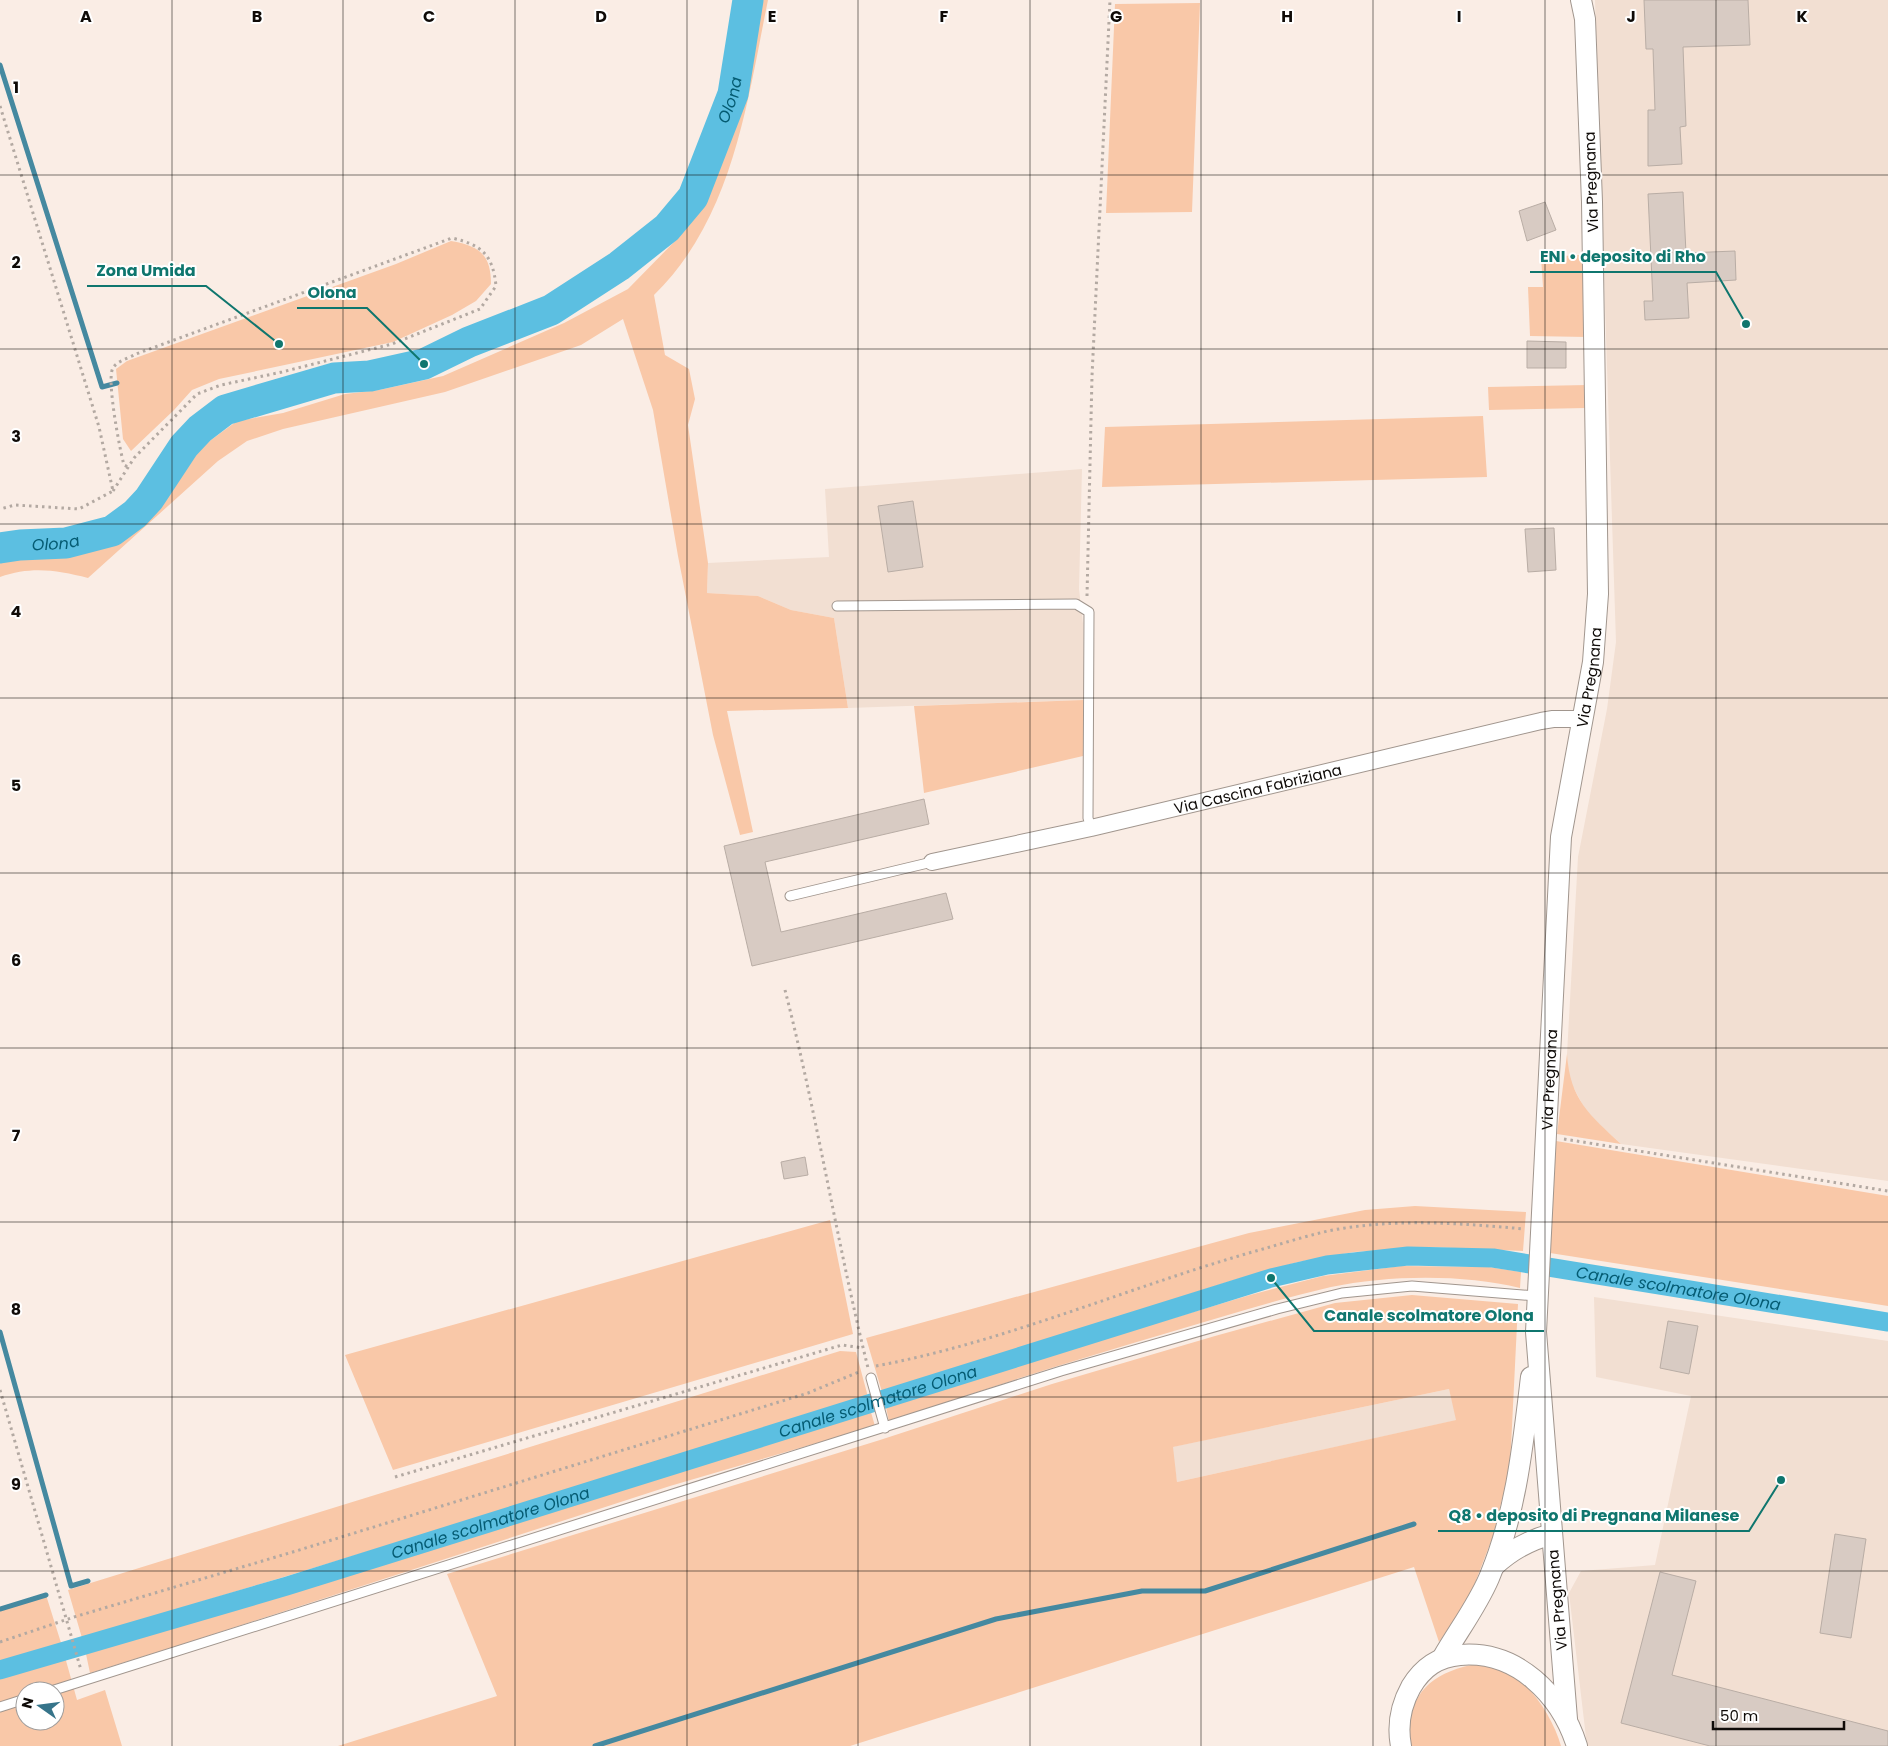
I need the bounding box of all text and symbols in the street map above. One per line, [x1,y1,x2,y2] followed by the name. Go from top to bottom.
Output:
[80,5,92,28] text: A
[252,5,262,28] text: B
[423,5,435,28] text: C
[595,5,607,28] text: D
[768,5,776,28] text: E
[940,5,949,28] text: F
[1110,5,1122,28] text: G
[1281,5,1293,28] text: H
[1457,5,1461,28] text: I
[1626,5,1636,28] text: J
[1796,5,1808,28] text: K
[711,75,747,126] water label: Olona
[13,76,19,99] text: 1
[1579,131,1603,233] street label: Via Pregnana
[1530,241,1716,272] callout: ENI • deposito di Rho
[1540,245,1706,268] text: ENI • deposito di Rho
[11,251,21,274] text: 2
[87,255,206,286] callout: Zona Umida
[96,259,196,282] text: Zona Umida
[297,277,367,308] callout: Olona
[307,281,357,304] text: Olona
[11,425,21,448] text: 3
[31,528,82,556] water label: Olona
[11,600,22,623] text: 4
[1571,626,1606,729] street label: Via Pregnana
[1172,758,1344,818] street label: Via Cascina Fabriziana
[11,774,21,797] text: 5
[11,949,21,972] text: 6
[1536,1028,1562,1131] street label: Via Pregnana
[12,1124,21,1147] text: 7
[1574,1260,1783,1316] water label: Canale scolmatore Olona
[11,1298,21,1321] text: 8
[1314,1300,1544,1331] callout: Canale scolmatore Olona
[1324,1304,1534,1327] text: Canale scolmatore Olona
[775,1359,980,1443] water label: Canale scolmatore Olona
[11,1473,21,1496] text: 9
[388,1480,593,1564] water label: Canale scolmatore Olona
[1438,1500,1749,1531] callout: Q8 • deposito di Pregnana Milanese
[1449,1504,1740,1527] text: Q8 • deposito di Pregnana Milanese
[1542,1549,1572,1651] street label: Via Pregnana
[15,1681,65,1731] north arrow
[16,1695,38,1710] text: N
[1713,1698,1844,1730] scale bar
[1720,1705,1758,1726] text: 50 m

